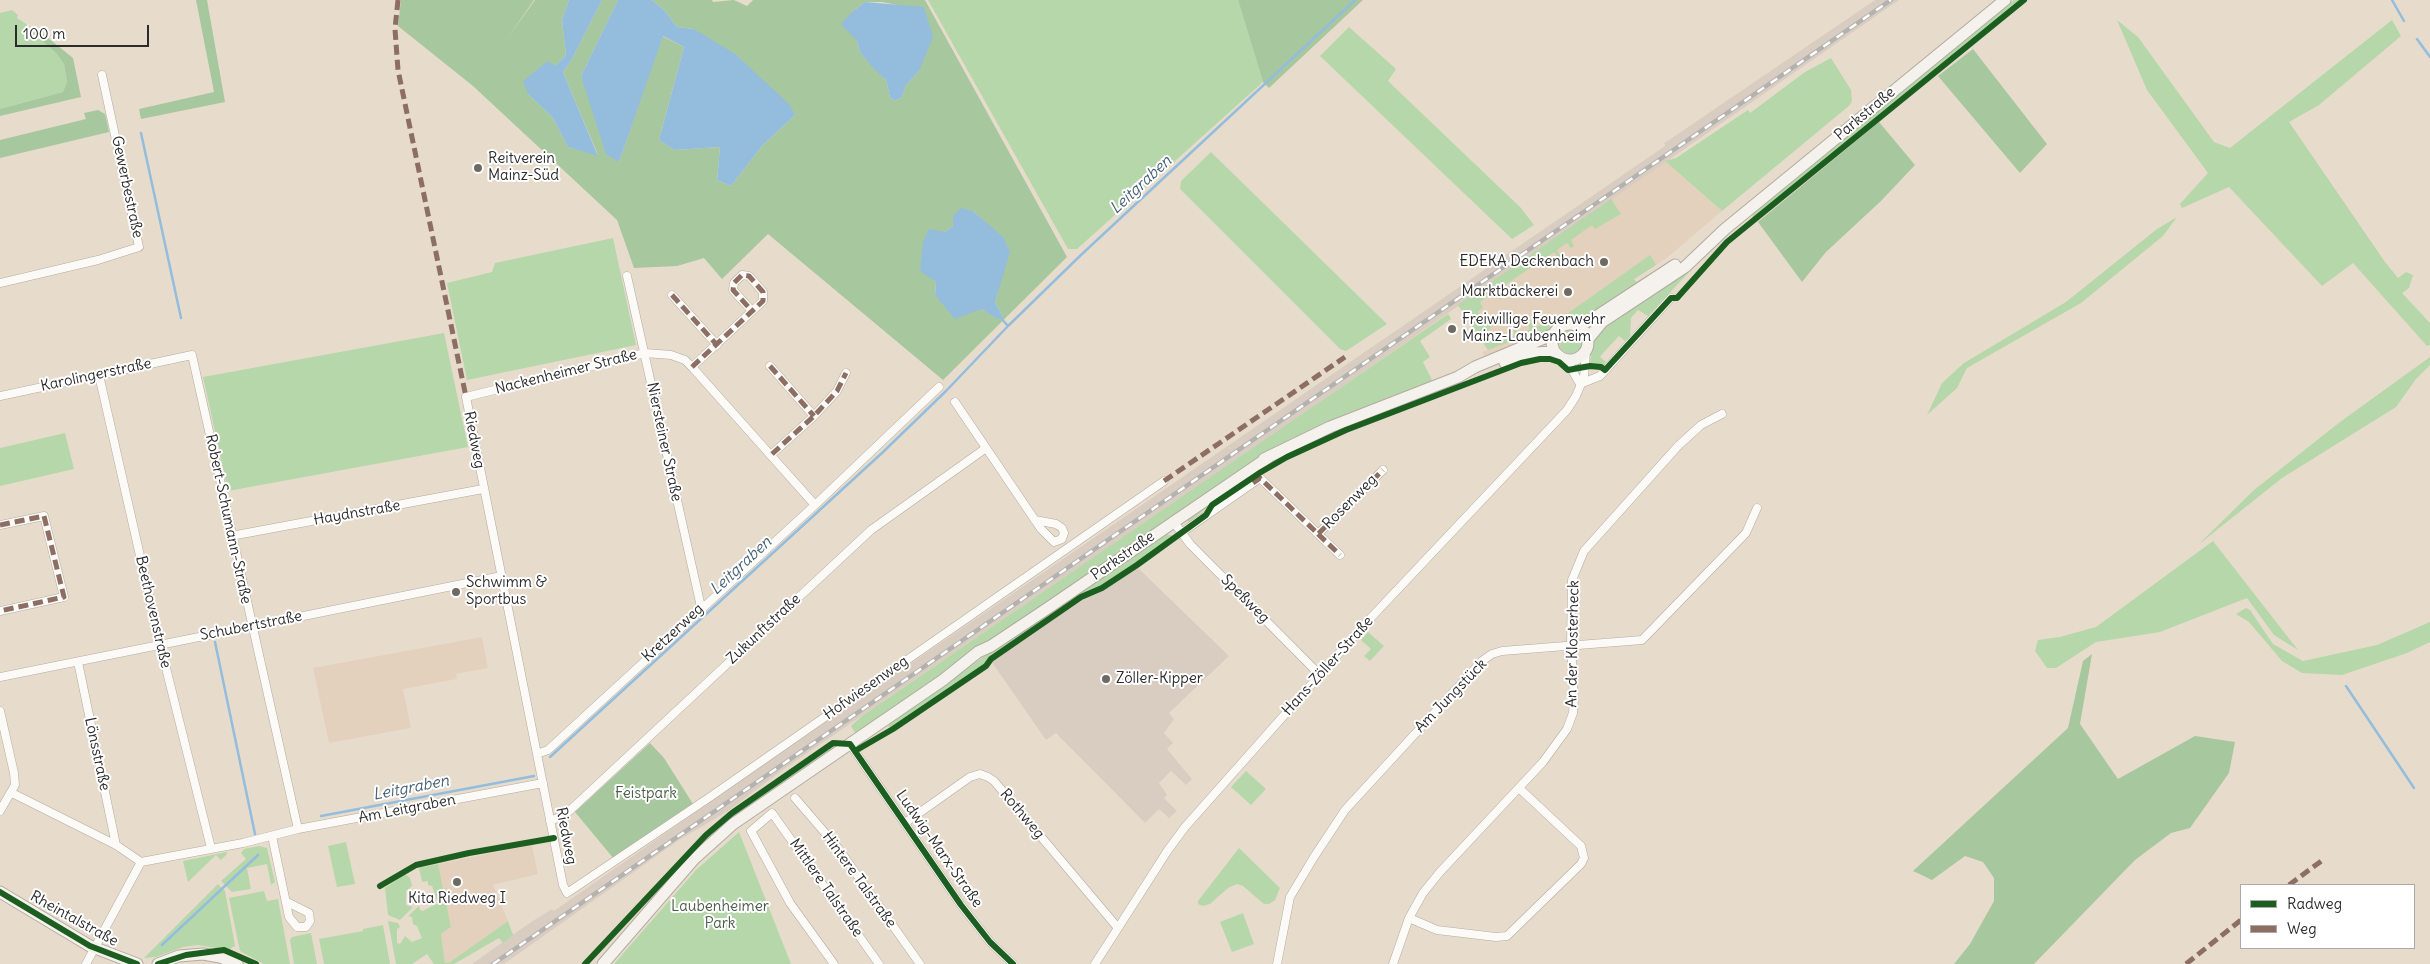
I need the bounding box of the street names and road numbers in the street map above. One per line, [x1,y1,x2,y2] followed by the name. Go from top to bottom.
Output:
[1831,83,1899,145] street label: Parkstraße
[107,134,147,240] street label: Gewerbestraße
[493,346,639,398] street label: Nackenheimer Straße
[39,354,153,396] street label: Karolingerstraße
[643,381,685,503] street label: Niersteiner Straße
[460,410,488,470] street label: Riedweg
[201,432,255,606] street label: Robert-Schumann-Straße
[1319,471,1381,533] street label: Rosenweg
[312,497,402,529] street label: Haydnstraße
[1088,528,1158,584] street label: Parkstraße
[131,554,175,670] street label: Beethovenstraße
[1217,571,1273,627] street label: Speßweg
[1563,580,1583,708] street label: An der Klosterheck
[723,590,805,668] street label: Zukunftstraße
[639,600,707,666] street label: Kretzerweg
[198,607,304,645] street label: Schubertstraße
[1279,613,1377,719] street label: Hans-Zöller-Straße
[820,652,912,724] street label: Hofwiesenweg
[1411,655,1491,737] street label: Am Jungstück
[80,716,114,792] street label: Lönsstraße
[996,785,1048,843] street label: Rothweg
[892,787,986,911] street label: Ludwig-Marx-Straße
[357,791,457,827] street label: Am Leitgraben
[552,806,580,866] street label: Riedweg
[818,828,900,932] street label: Hintere Talstraße
[785,835,867,941] street label: Mittlere Talstraße
[27,887,121,951] street label: Rheintalstraße

